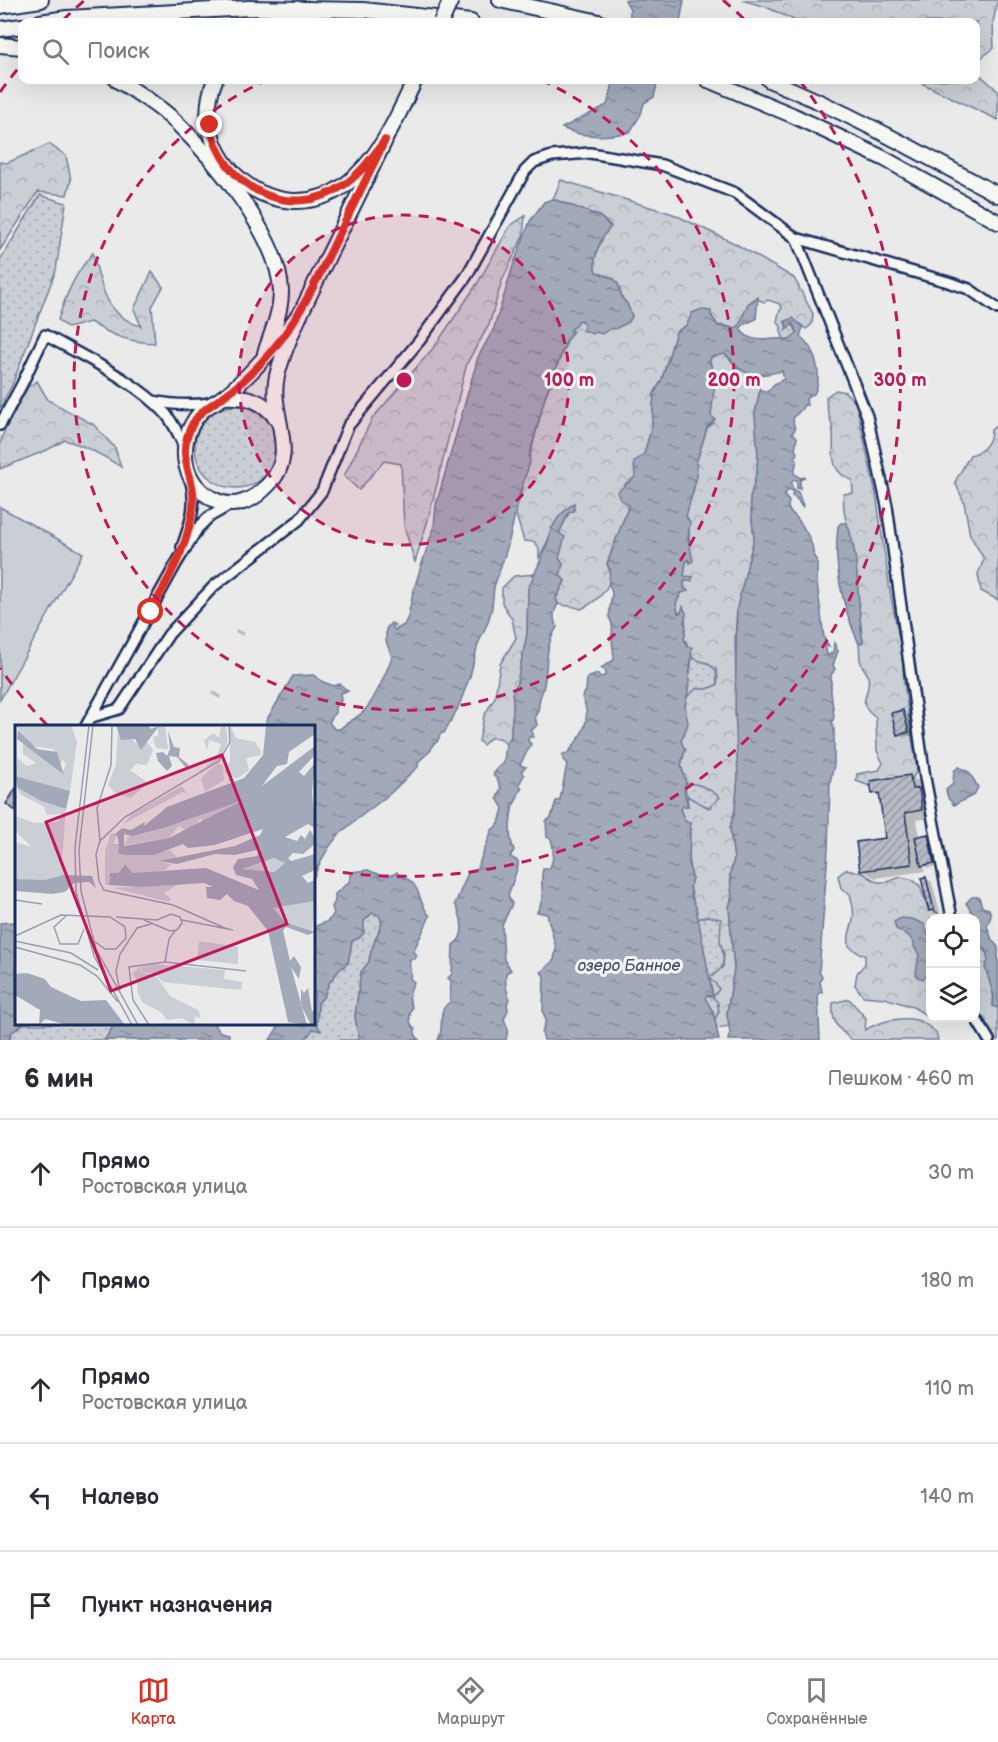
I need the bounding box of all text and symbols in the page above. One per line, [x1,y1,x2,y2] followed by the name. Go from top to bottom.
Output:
[18,18,980,84] search box
[39,35,72,68] icon: search
[87,38,150,65] text: Поиск
[196,111,222,137] route end
[394,370,414,390] centre of rings
[544,370,594,391] text: 100 m
[707,370,761,391] text: 200 m
[873,370,927,391] text: 300 m
[137,598,163,624] route start
[15,725,315,1025] inset map
[926,914,980,1022] map controls
[926,914,980,968] button: locate
[578,957,680,976] water label: озеро Банное
[926,968,980,1022] button: layers
[24,1064,94,1095] text: 6 мин
[827,1067,974,1091] text: Пешком · 460 m
[81,1148,150,1175] text: Прямо
[24,1157,57,1190] icon: ahead
[928,1161,974,1185] text: 30 m
[81,1175,247,1199] text: Ростовская улица
[24,1265,57,1298] icon: ahead
[81,1268,150,1295] text: Прямо
[921,1269,974,1293] text: 180 m
[81,1364,150,1391] text: Прямо
[24,1373,57,1406] icon: ahead
[925,1377,974,1401] text: 110 m
[81,1391,247,1415] text: Ростовская улица
[24,1481,57,1514] icon: left
[81,1484,159,1511] text: Налево
[920,1485,974,1509] text: 140 m
[24,1589,57,1622] icon: arrive
[81,1592,273,1619] text: Пункт назначения
[131,1674,176,1729] tab: Карта
[437,1674,505,1729] tab: Маршрут
[766,1674,867,1729] tab: Сохранённые

